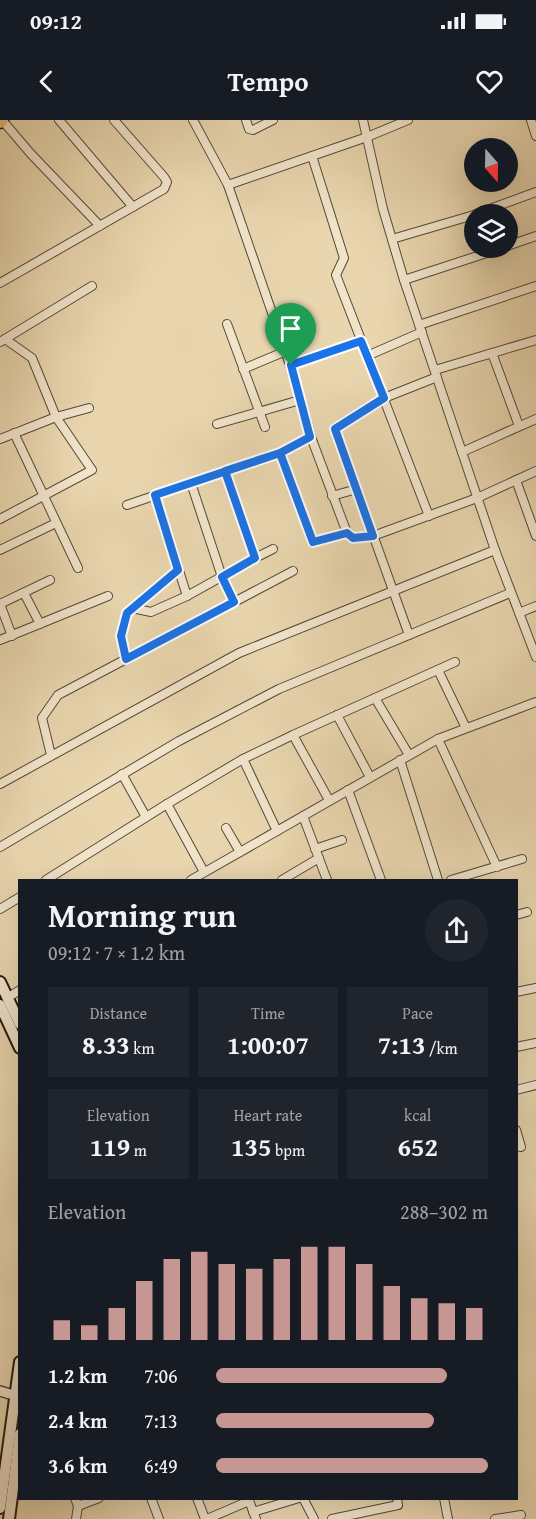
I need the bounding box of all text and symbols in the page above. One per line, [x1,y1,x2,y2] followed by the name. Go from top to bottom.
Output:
[30,5,82,37] text: 09:12
[228,61,309,101] text: Tempo
[30,65,63,98] icon: back
[473,65,506,98] icon: heart
[464,138,518,192] north arrow
[464,138,518,258] map controls
[464,204,518,258] button: layers
[265,303,316,365] pin
[274,312,307,345] icon: arrive
[48,891,237,939] text: Morning run
[425,899,488,962] button: share
[48,938,185,967] text: 09:12 · 7 × 1.2 km
[90,1001,147,1025] text: Distance
[251,1001,285,1025] text: Time
[402,1001,433,1025] text: Pace
[82,1025,130,1064] text: 8.33
[227,1025,309,1064] text: 1:00:07
[378,1025,425,1064] text: 7:13
[130,1036,155,1060] text: km
[425,1036,458,1060] text: /km
[87,1103,150,1127] text: Elevation
[234,1103,302,1127] text: Heart rate
[404,1103,431,1127] text: kcal
[90,1127,130,1166] text: 119
[231,1127,271,1166] text: 135
[397,1127,438,1166] text: 652
[130,1138,147,1162] text: m
[271,1138,305,1162] text: bpm
[48,1197,126,1226] text: Elevation
[400,1197,488,1226] text: 288–302 m
[48,1361,107,1390] text: 1.2 km
[144,1361,178,1390] text: 7:06
[48,1406,107,1435] text: 2.4 km
[144,1406,178,1435] text: 7:13
[48,1451,107,1480] text: 3.6 km
[144,1451,178,1480] text: 6:49

